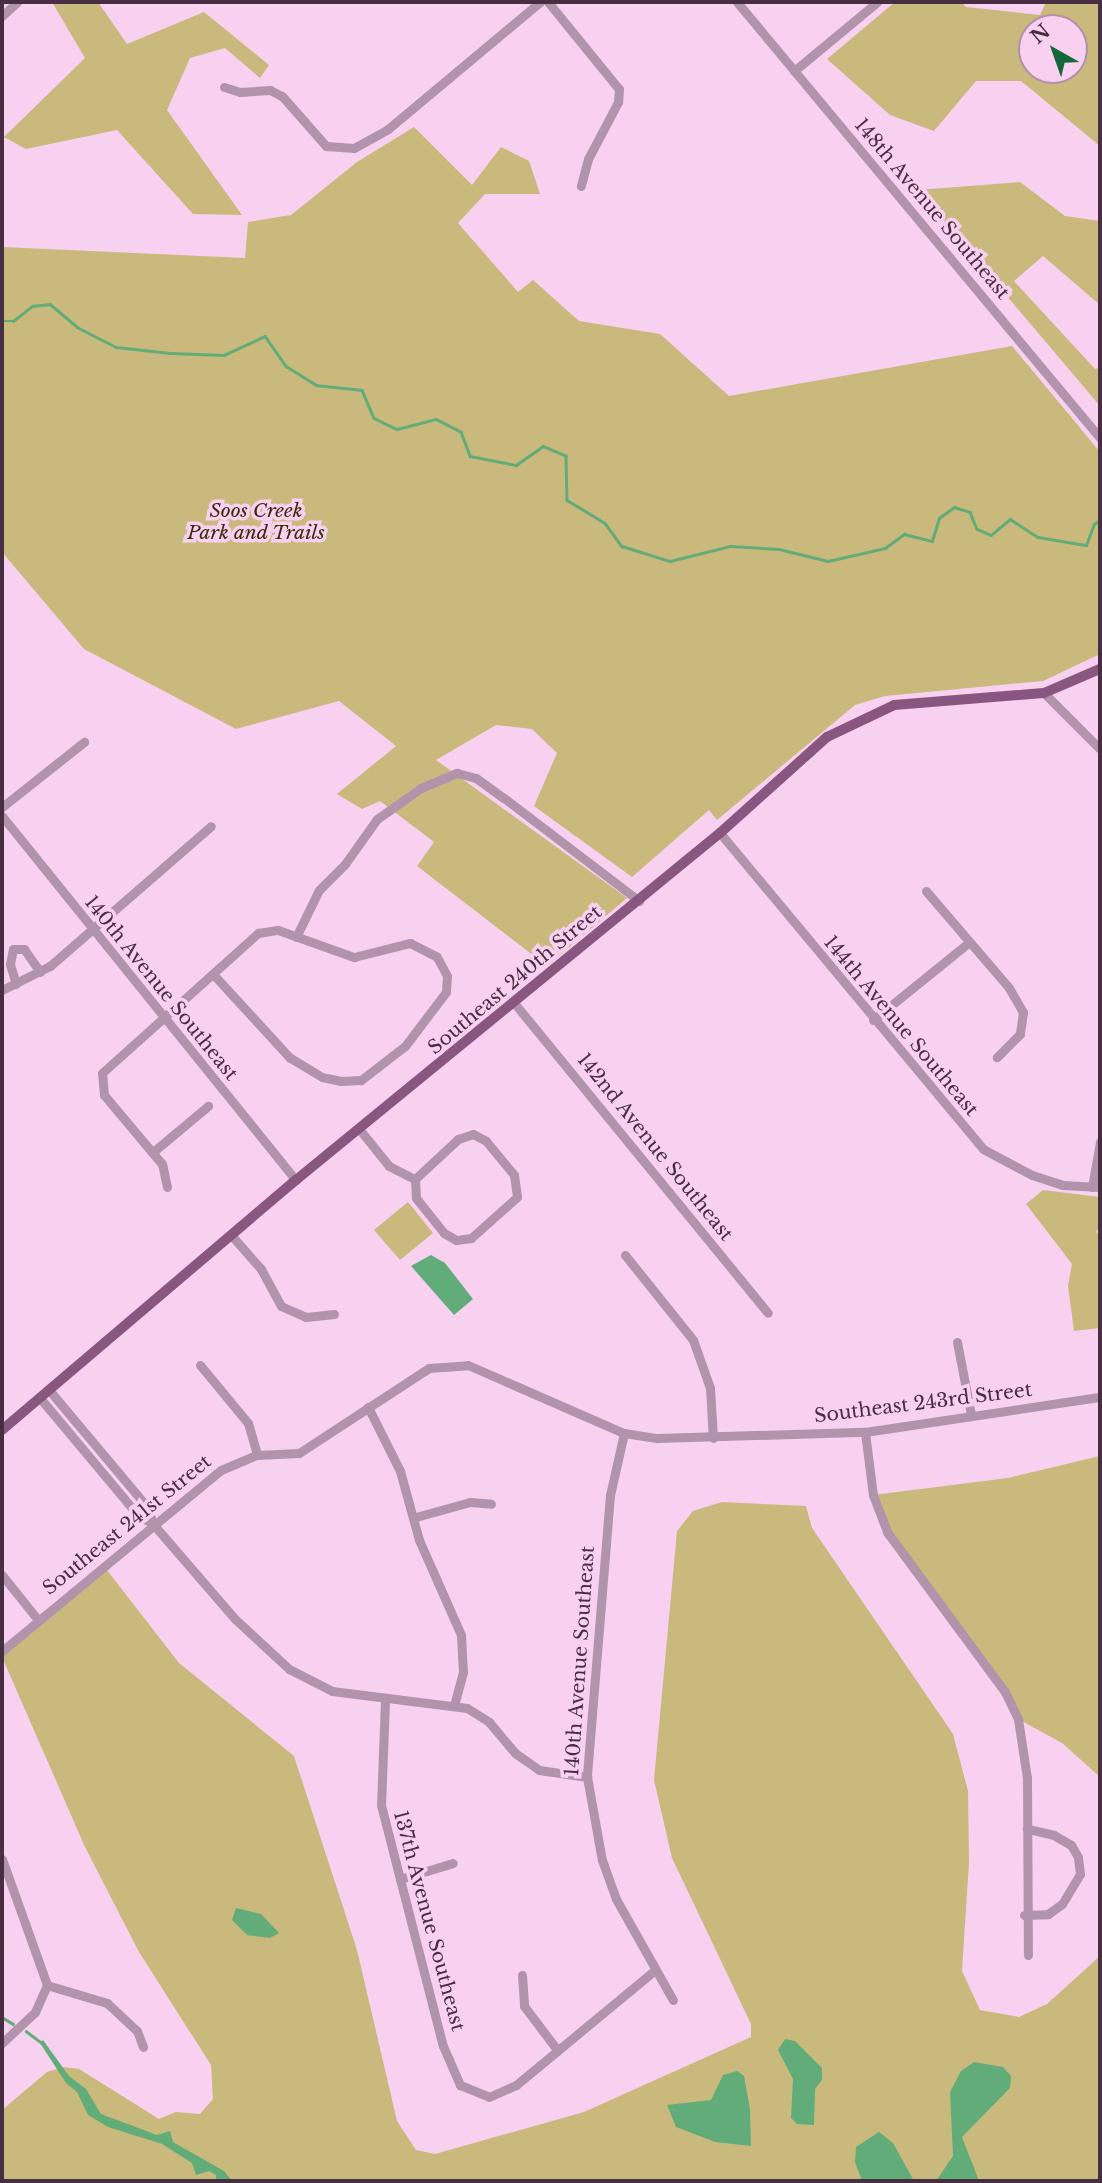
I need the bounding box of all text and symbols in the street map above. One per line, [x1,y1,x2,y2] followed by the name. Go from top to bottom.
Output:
[1018,14,1088,84] north arrow
[1026,20,1055,49] text: N
[850,114,1014,304] street label: 148th Avenue Southeast
[187,500,325,544] park label: Soos Creek Park and Trails
[79,891,243,1085] street label: 140th Avenue Southeast
[424,901,606,1059] street label: Southeast 240th Street
[819,931,983,1121] street label: 144th Avenue Southeast
[572,1048,738,1246] street label: 142nd Avenue Southeast
[813,1378,1033,1428] street label: Southeast 243rd Street
[38,1450,216,1600] street label: Southeast 241st Street
[561,1545,599,1777] street label: 140th Avenue Southeast
[388,1808,470,2034] street label: 137th Avenue Southeast

